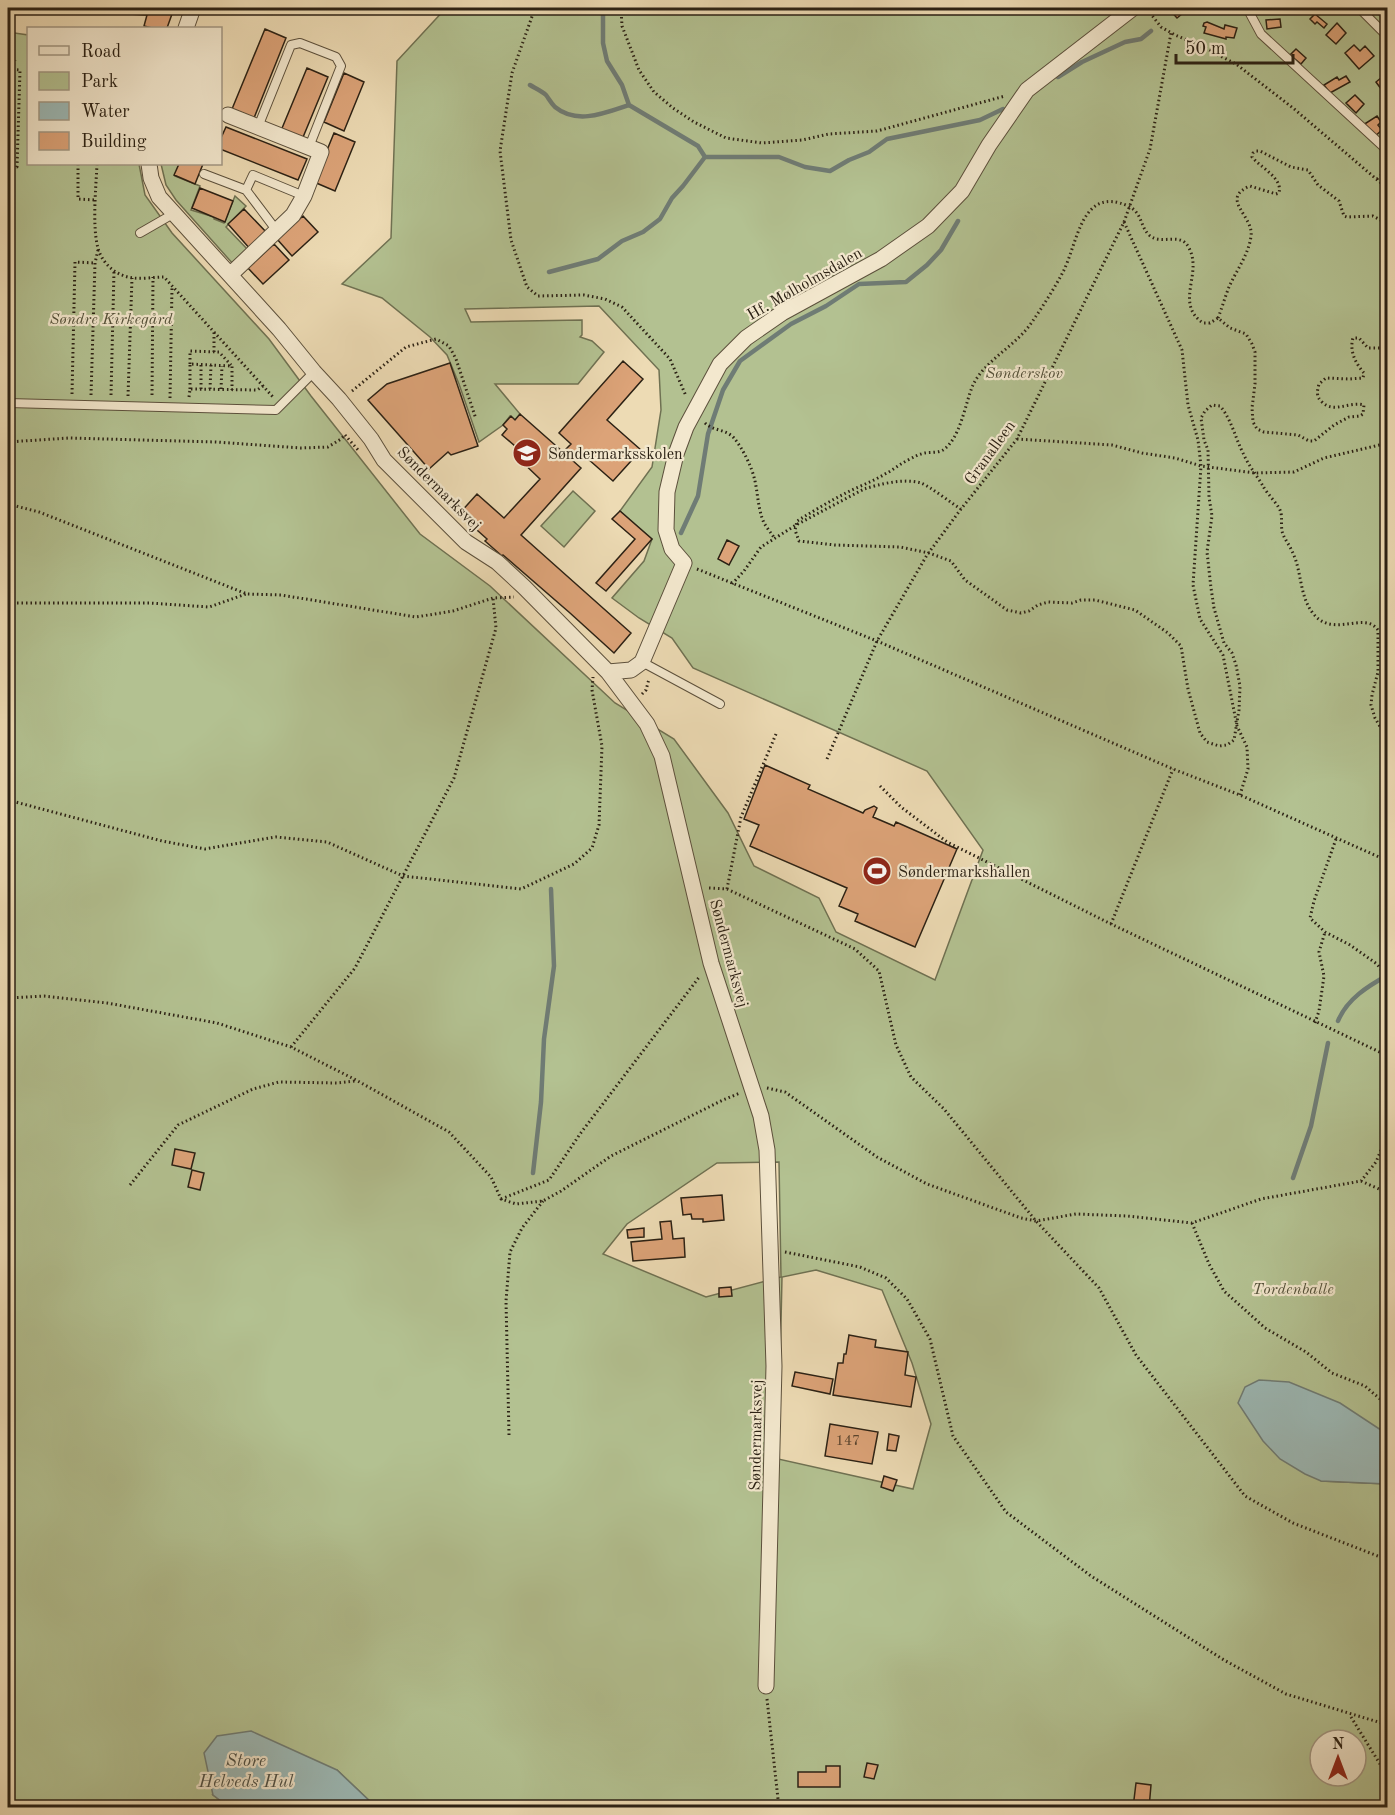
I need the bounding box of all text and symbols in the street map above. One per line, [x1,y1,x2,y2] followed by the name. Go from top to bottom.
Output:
[27,27,222,165] legend
[1176,27,1293,65] scale bar
[1185,40,1225,58] text: 50 m
[81,43,121,61] text: Road
[81,73,118,91] text: Park
[81,103,130,121] text: Water
[81,133,147,151] text: Building
[745,245,865,324] street label: Hf. Mølholmsdalen
[49,312,173,328] park label: Søndre Kirkegård
[985,366,1063,382] park label: Sønderskov
[962,418,1019,488] street label: Granalleen
[511,437,543,469] school or university icon: Søndermarksskolen
[394,444,484,534] street label: Søndermarksvej
[548,447,683,463] place label: Søndermarksskolen
[861,855,893,887] sports icon: Søndermarkshallen
[898,865,1031,881] place label: Søndermarkshallen
[706,898,750,1009] street label: Søndermarksvej
[1252,1282,1334,1298] park label: Tordenballe
[748,1379,766,1491] street label: Søndermarksvej
[836,1434,860,1448] house number: 147
[1308,1728,1368,1788] north arrow
[1332,1737,1345,1753] text: N
[198,1752,294,1791] water label: Store Helveds Hul

